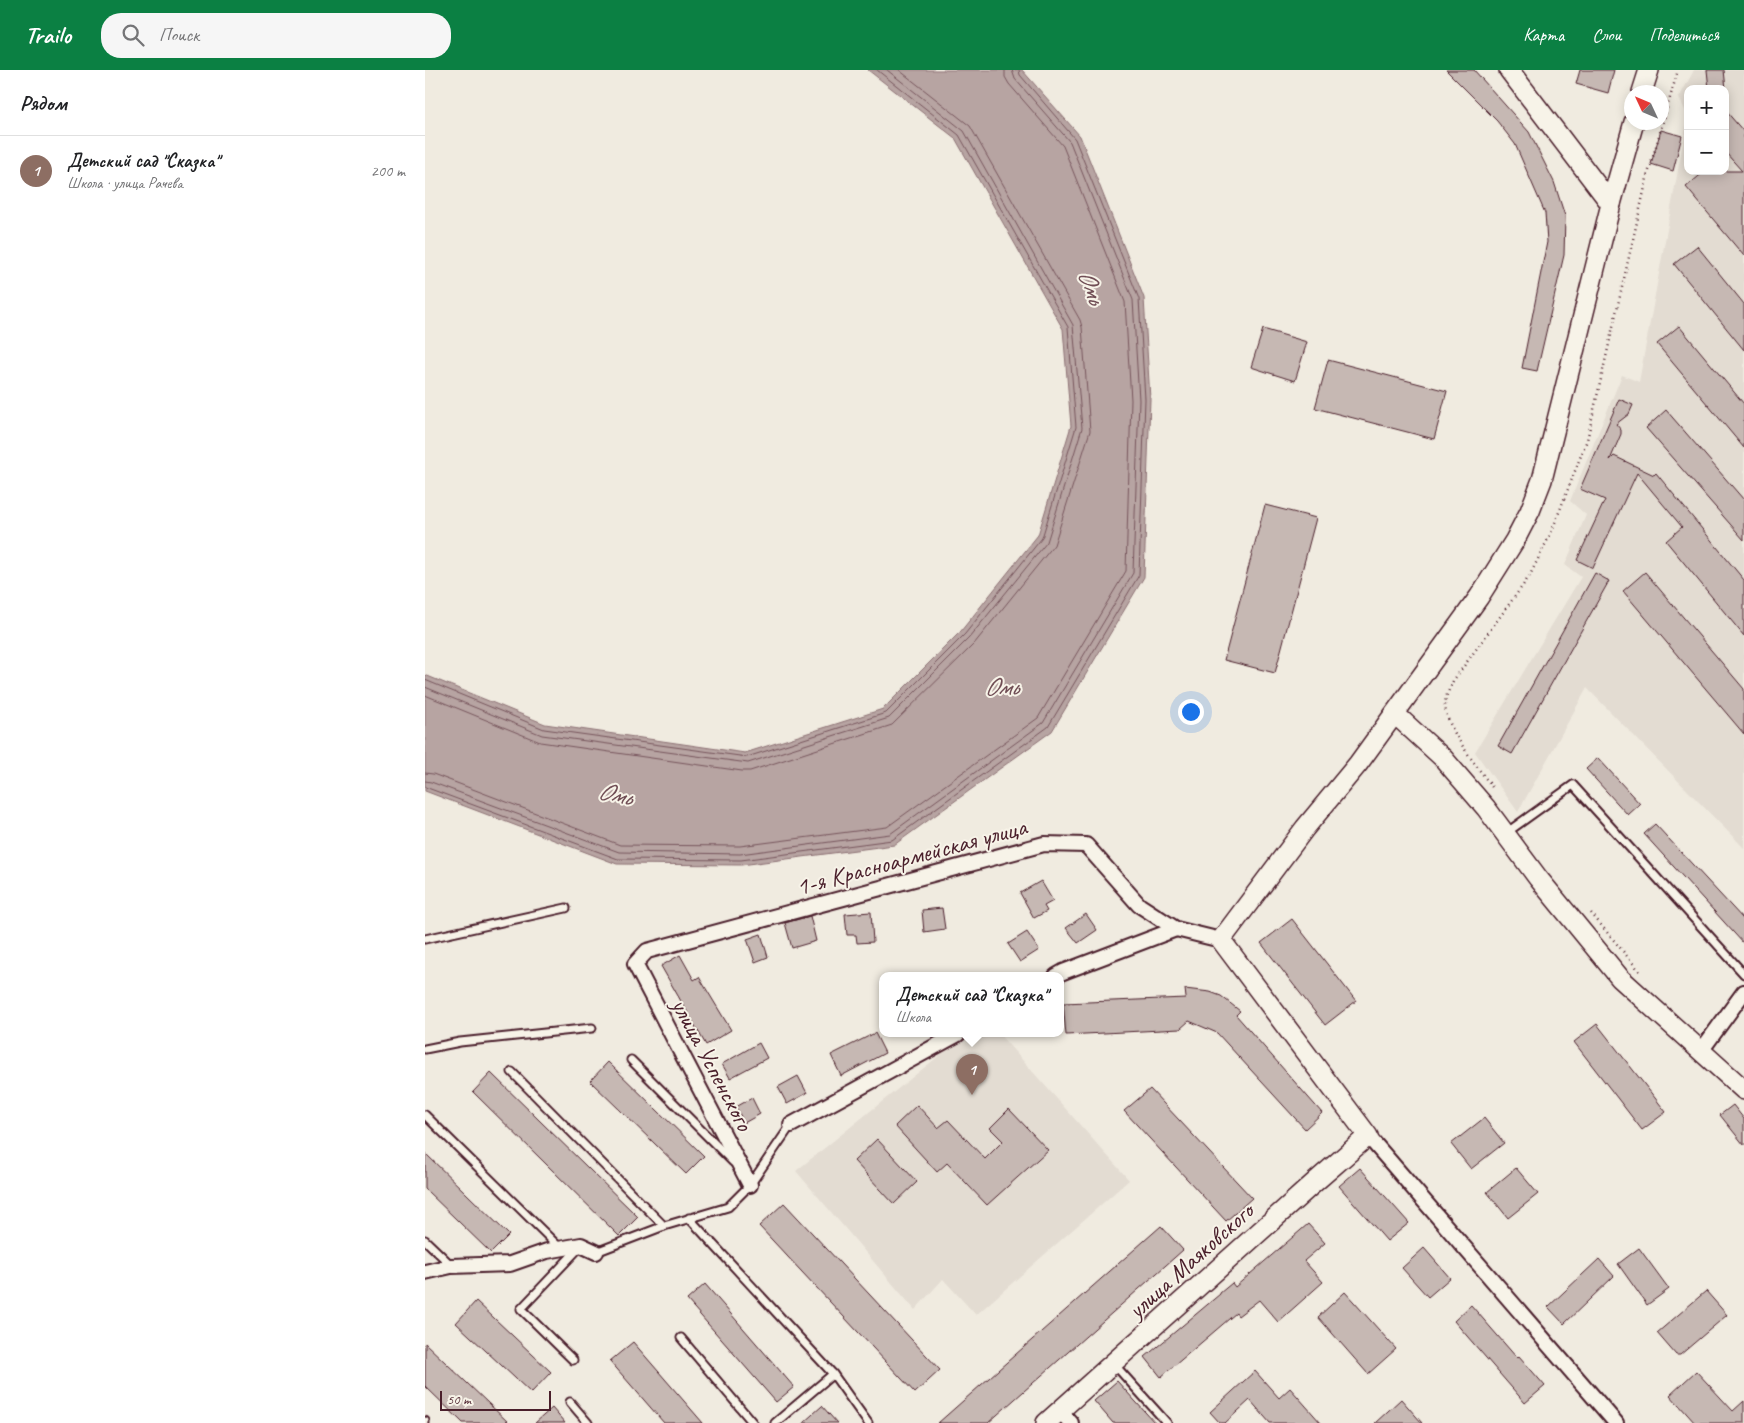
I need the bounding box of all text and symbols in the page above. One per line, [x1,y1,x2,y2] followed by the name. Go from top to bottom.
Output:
[101,13,451,58] search box
[25,20,71,50] text: Trailo
[119,21,147,49] icon: search
[159,23,199,47] text: Поиск
[1523,24,1564,46] text: Карта
[1592,24,1621,46] text: Слои
[1649,24,1719,46] text: Поделиться
[1624,85,1669,130] north arrow
[1684,85,1729,175] map controls
[1684,85,1729,130] button: +
[20,90,67,116] text: Рядом
[1684,130,1729,175] button: −
[67,149,219,173] text: Детский сад "Сказка"
[32,161,40,181] text: 1
[371,161,405,181] text: 200 m
[67,173,183,193] text: Школа · улица Рачева
[1070,265,1114,310] water label: Омь
[984,670,1021,703] water label: Омь
[1178,699,1204,725] your location
[595,774,638,814] water label: Омь
[793,810,1032,903] street label: 1-я Красноармейская улица
[879,972,1064,1037] popup
[896,983,1047,1007] text: Детский сад "Сказка"
[663,991,761,1137] street label: улица Успенского
[896,1007,931,1027] text: Школа
[956,1054,988,1095] pin: 1
[1119,1194,1263,1327] street label: улица Маяковского
[440,1388,551,1411] scale bar
[447,1391,471,1408] text: 50 m

